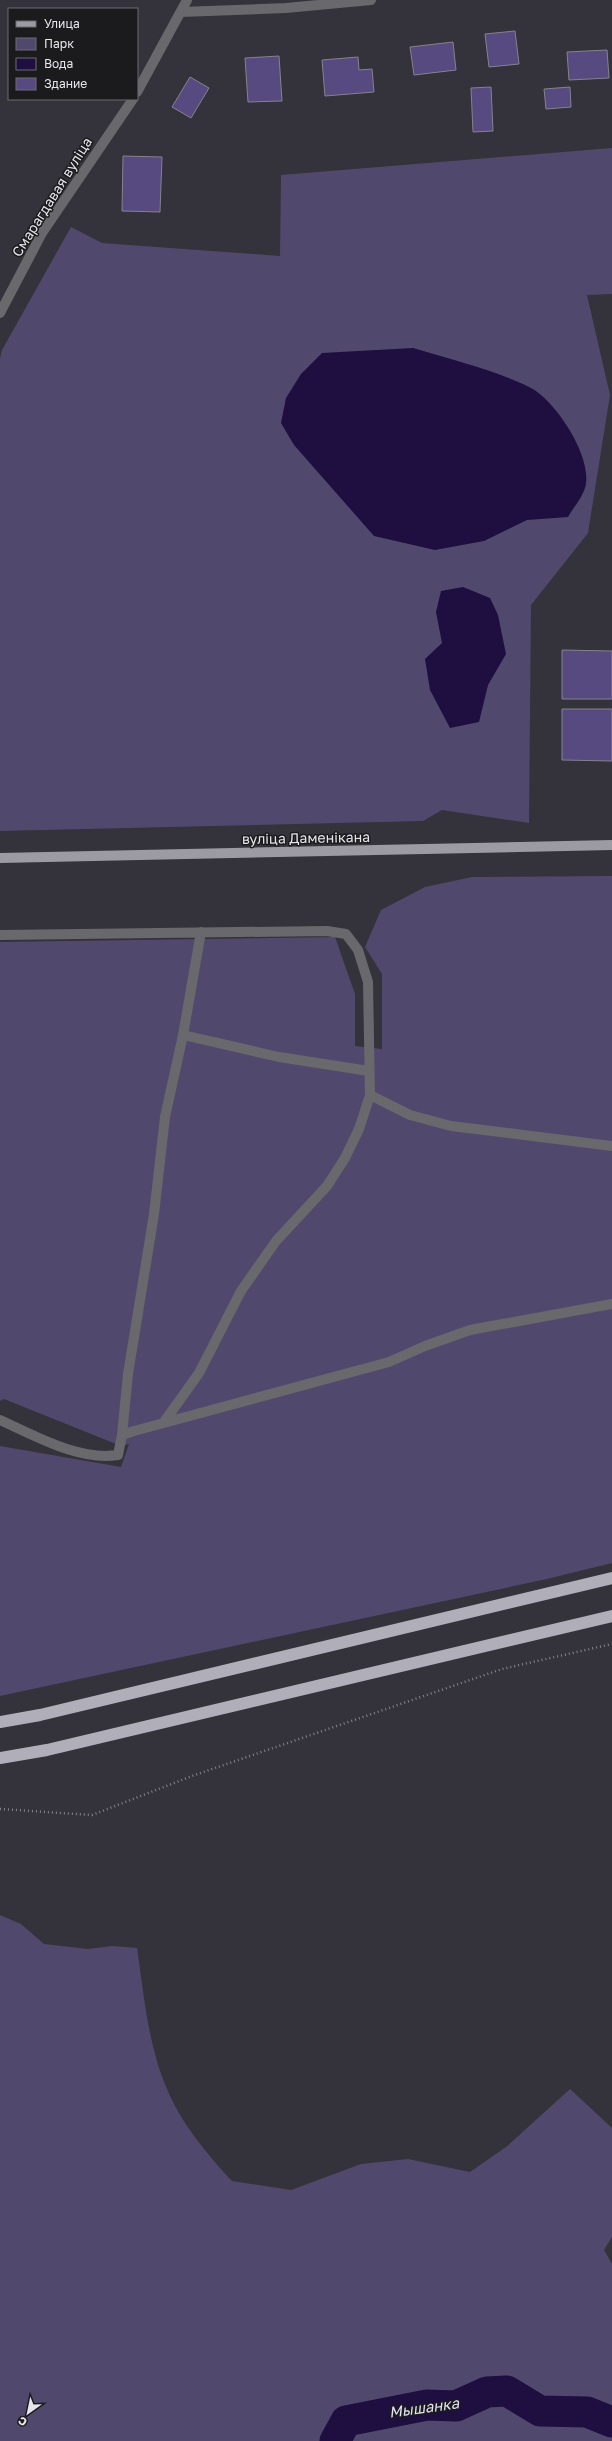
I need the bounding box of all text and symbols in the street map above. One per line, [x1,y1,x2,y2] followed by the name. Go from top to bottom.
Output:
[8,8,138,100] legend
[44,16,80,31] text: Улица
[44,36,74,51] text: Парк
[44,56,73,71] text: Вода
[44,76,87,91] text: Здание
[8,134,95,260] street label: Смарагдавая вуліца
[242,828,370,847] street label: вуліца Даменікана
[8,2393,48,2433] north arrow
[388,2393,461,2421] water label: Мышанка
[15,2414,29,2429] text: С

